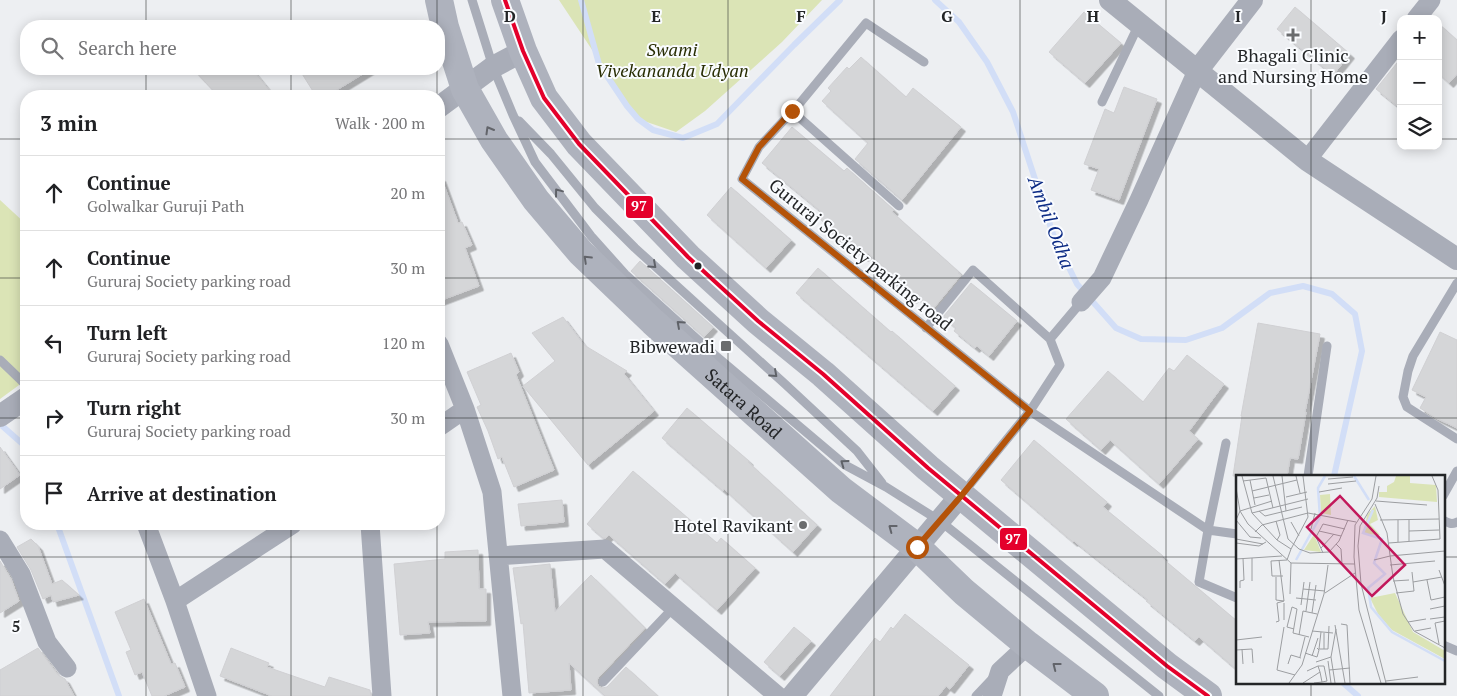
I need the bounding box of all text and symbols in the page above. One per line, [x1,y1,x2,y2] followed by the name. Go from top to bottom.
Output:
[504,5,516,27] text: D
[651,5,661,27] text: E
[796,5,806,27] text: F
[941,5,953,27] text: G
[1087,5,1099,27] text: H
[1235,5,1241,27] text: I
[1381,5,1387,27] text: J
[1397,15,1442,150] map controls
[1397,15,1442,60] button: +
[20,20,445,75] search box
[1286,28,1300,42] marker: Bhagali Clinic and Nursing Home
[38,34,66,62] icon: search
[78,35,177,60] text: Search here
[595,37,749,82] park label: Swami Vivekananda Udyan
[1218,43,1368,88] place label: Bhagali Clinic and Nursing Home
[1397,60,1442,105] button: −
[781,100,804,123] route end
[1397,105,1442,150] button: layers
[40,109,97,137] text: 3 min
[335,112,425,134] text: Walk · 200 m
[485,126,495,135] one-way arrow
[87,170,171,195] text: Continue
[1023,171,1081,272] water label: Ambil Odha
[764,172,958,336] street label: Gururaj Society parking road
[40,179,68,207] icon: ahead
[390,182,425,204] text: 20 m
[555,188,564,198] one-way arrow
[87,195,244,217] text: Golwalkar Guruji Path
[625,195,654,219] line badge: 97
[631,196,647,215] text: 97
[87,245,171,270] text: Continue
[40,254,68,282] icon: ahead
[583,256,592,265] one-way arrow
[390,257,425,279] text: 30 m
[648,259,657,268] one-way arrow
[693,261,703,271] unlabelled marker
[87,270,291,292] text: Gururaj Society parking road
[87,320,168,345] text: Turn left
[677,320,686,329] one-way arrow
[40,329,68,357] icon: left
[382,332,425,354] text: 120 m
[629,334,715,358] place label: Bibwewadi
[719,339,733,353] marker: Bibwewadi
[87,345,291,367] text: Gururaj Society parking road
[701,363,787,444] street label: Satara Road
[769,368,778,377] one-way arrow
[87,395,181,420] text: Turn right
[40,404,68,432] icon: right
[390,407,425,429] text: 30 m
[87,420,291,442] text: Gururaj Society parking road
[840,460,850,469] one-way arrow
[1236,475,1444,684] inset map
[40,479,68,507] icon: arrive
[87,481,276,506] text: Arrive at destination
[674,513,793,537] place label: Hotel Ravikant
[797,519,809,531] marker: Hotel Ravikant
[888,525,898,534] one-way arrow
[999,527,1028,551] line badge: 97
[1005,529,1021,548] text: 97
[906,536,929,559] route start
[11,615,21,637] text: 5
[1053,663,1062,672] one-way arrow

